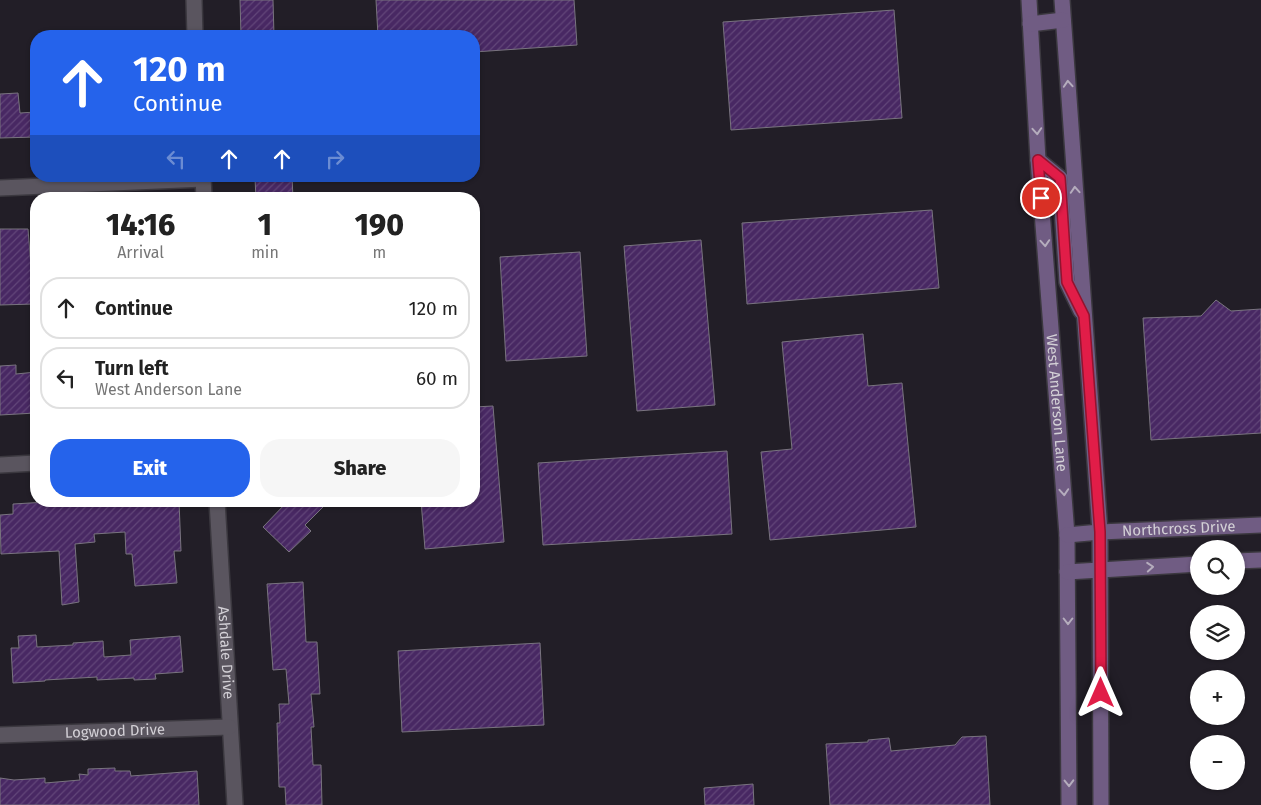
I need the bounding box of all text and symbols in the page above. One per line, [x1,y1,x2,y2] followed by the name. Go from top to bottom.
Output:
[133,48,226,90] text: 120 m
[50,50,115,115] icon: ahead
[1062,80,1073,88] one-way arrow
[133,90,222,117] text: Continue
[1031,127,1042,135] one-way arrow
[162,145,190,173] icon: left
[215,145,243,173] icon: ahead
[268,145,296,173] icon: ahead
[321,145,349,173] icon: right
[1020,177,1062,219] pin
[1027,184,1055,212] icon: arrive
[1070,186,1081,194] one-way arrow
[106,207,175,243] text: 14:16
[258,207,272,243] text: 1
[355,207,404,243] text: 190
[1039,240,1050,248] one-way arrow
[117,243,164,262] text: Arrival
[251,243,279,262] text: min
[373,243,386,262] text: m
[52,294,80,322] icon: ahead
[95,297,173,320] text: Continue
[408,297,458,320] text: 120 m
[1042,334,1071,473] street label: West Anderson Lane
[95,357,169,380] text: Turn left
[52,364,80,392] icon: left
[416,367,458,390] text: 60 m
[95,380,242,399] text: West Anderson Lane
[50,439,250,497] button: Exit
[260,439,460,497] button: Share
[1058,488,1069,496] one-way arrow
[1122,517,1236,540] street label: Northcross Drive
[1190,540,1245,790] map controls
[1190,540,1245,595] button: search
[1146,561,1154,572] one-way arrow
[1190,605,1245,660] button: layers
[214,606,238,700] street label: Ashdale Drive
[1063,617,1073,625] one-way arrow
[1074,666,1126,718] position arrow
[1190,670,1245,725] button: +
[65,720,165,742] street label: Logwood Drive
[1190,735,1245,790] button: −
[1064,780,1074,787] one-way arrow

